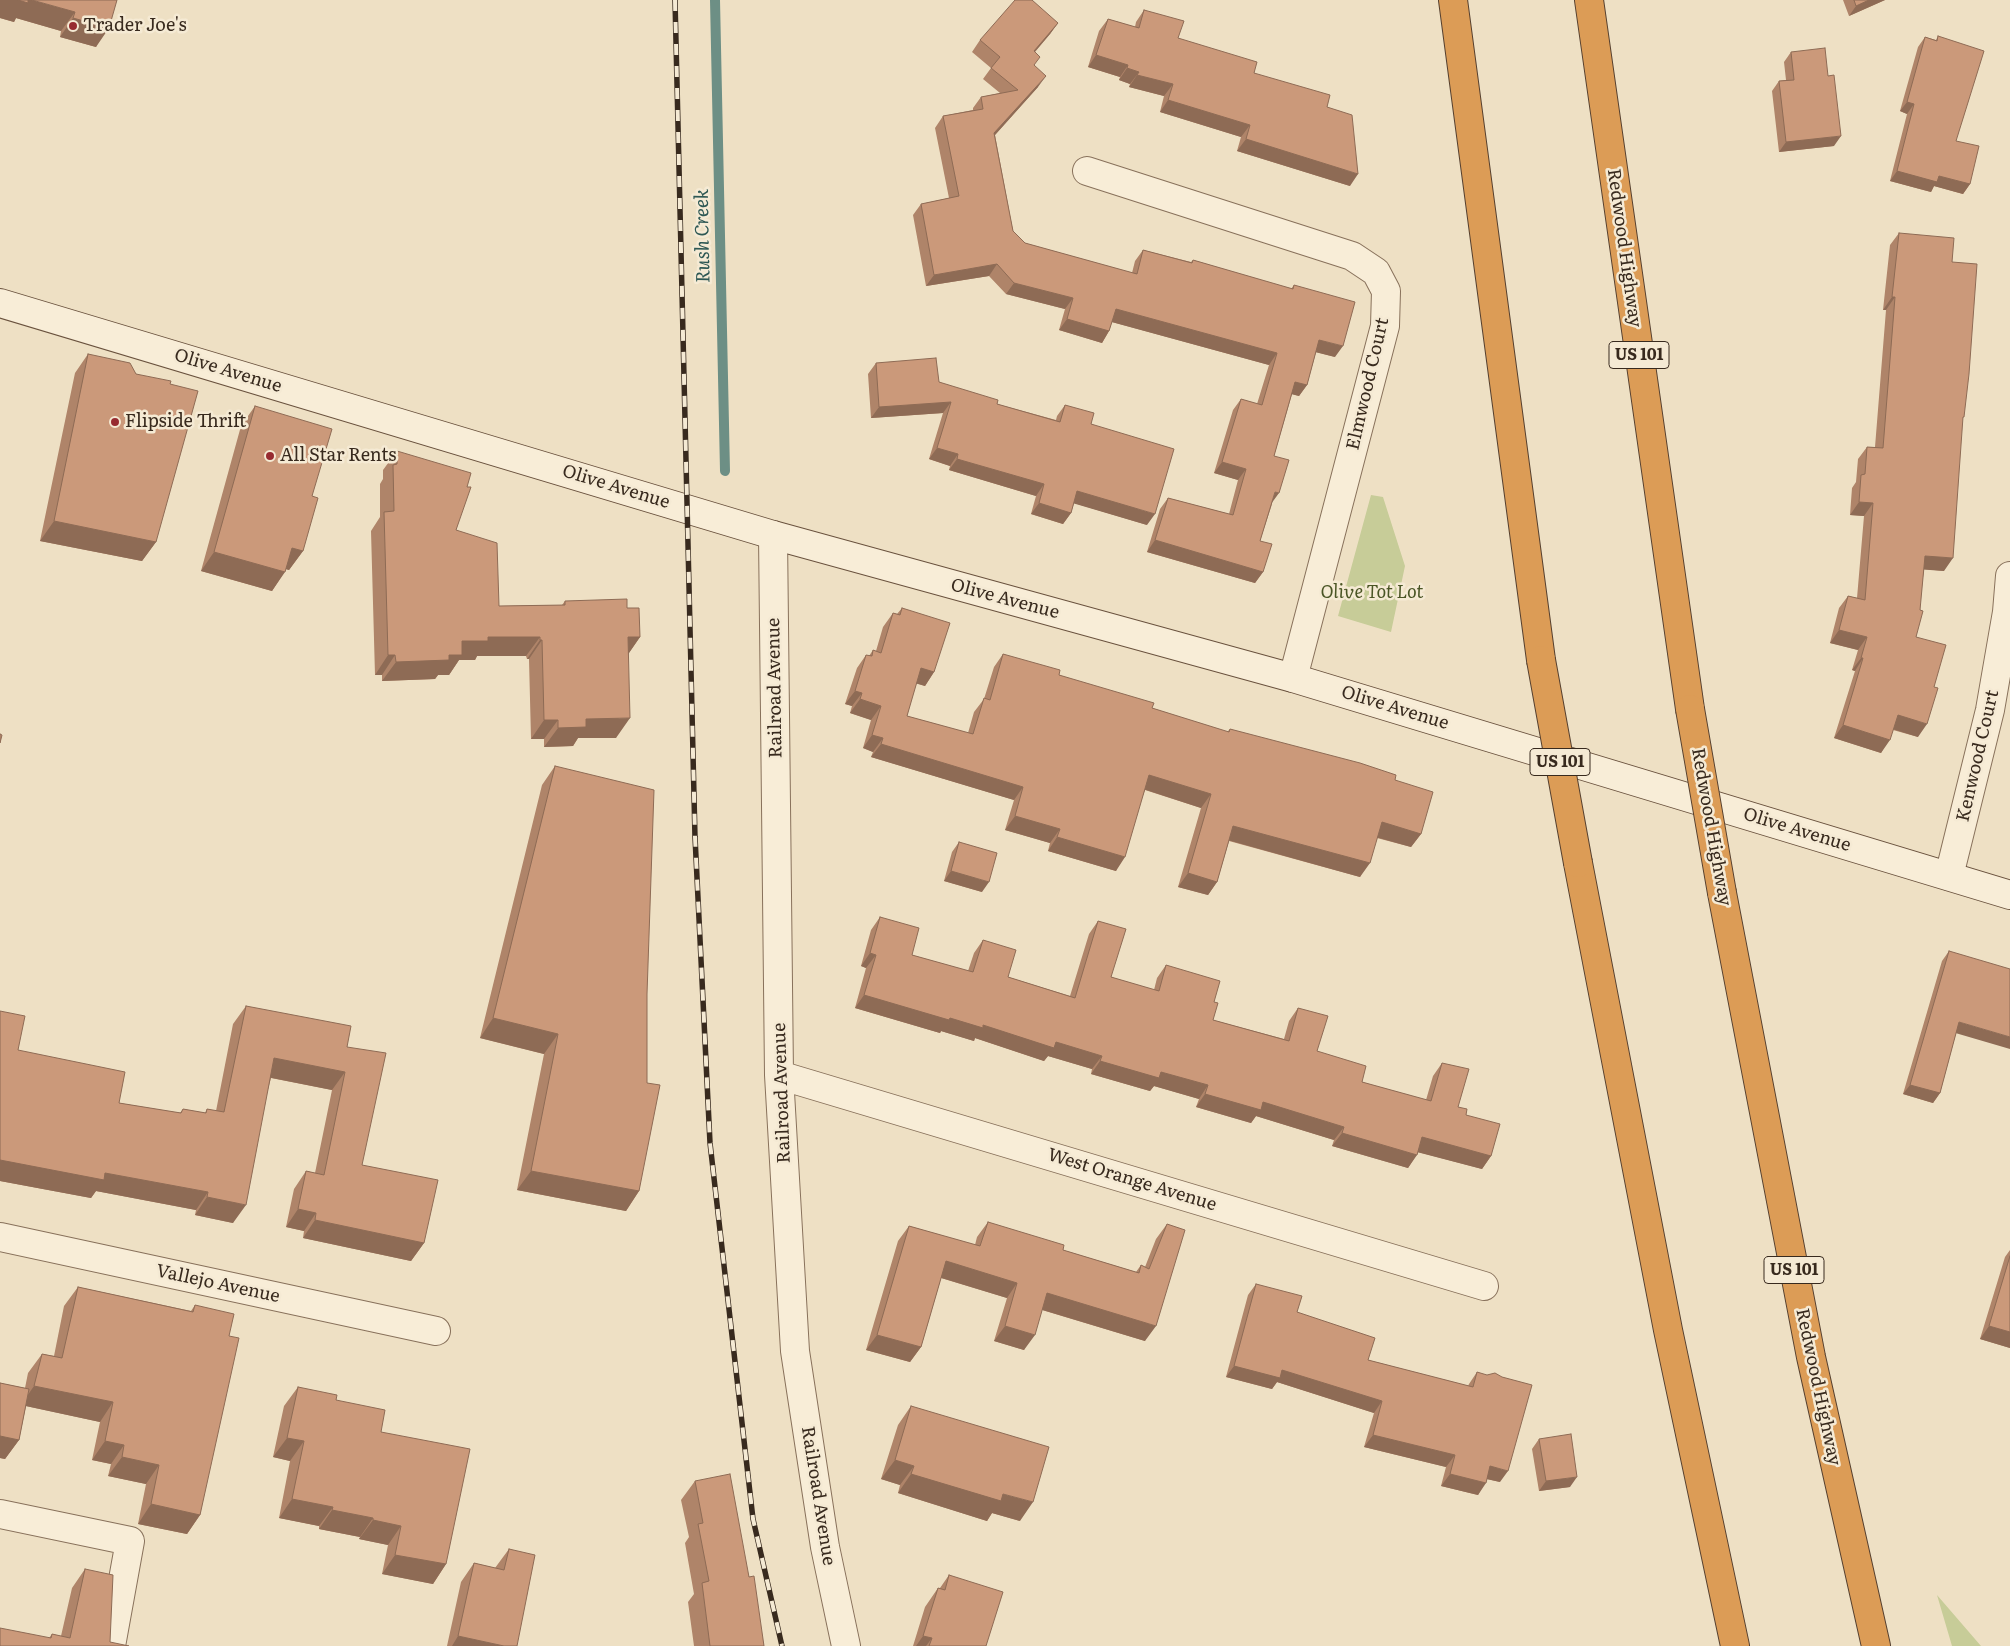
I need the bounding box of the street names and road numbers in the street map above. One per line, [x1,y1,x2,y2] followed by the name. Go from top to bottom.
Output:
[1602,167,1646,329] street label: Redwood Highway
[1342,316,1394,452] street label: Elmwood Court
[1609,342,1669,368] road number: US 101
[172,344,284,398] street label: Olive Avenue
[560,460,672,514] street label: Olive Avenue
[948,574,1062,624] street label: Olive Avenue
[763,617,787,759] street label: Railroad Avenue
[1339,681,1451,735] street label: Olive Avenue
[1952,688,2004,824] street label: Kenwood Court
[1686,746,1736,908] street label: Redwood Highway
[1530,749,1590,776] road number: US 101
[1741,803,1853,857] street label: Olive Avenue
[769,1022,795,1164] street label: Railroad Avenue
[1045,1144,1219,1216] street label: West Orange Avenue
[1764,1256,1824,1284] road number: US 101
[154,1260,282,1308] street label: Vallejo Avenue
[1791,1306,1845,1468] street label: Redwood Highway
[796,1425,840,1567] street label: Railroad Avenue

